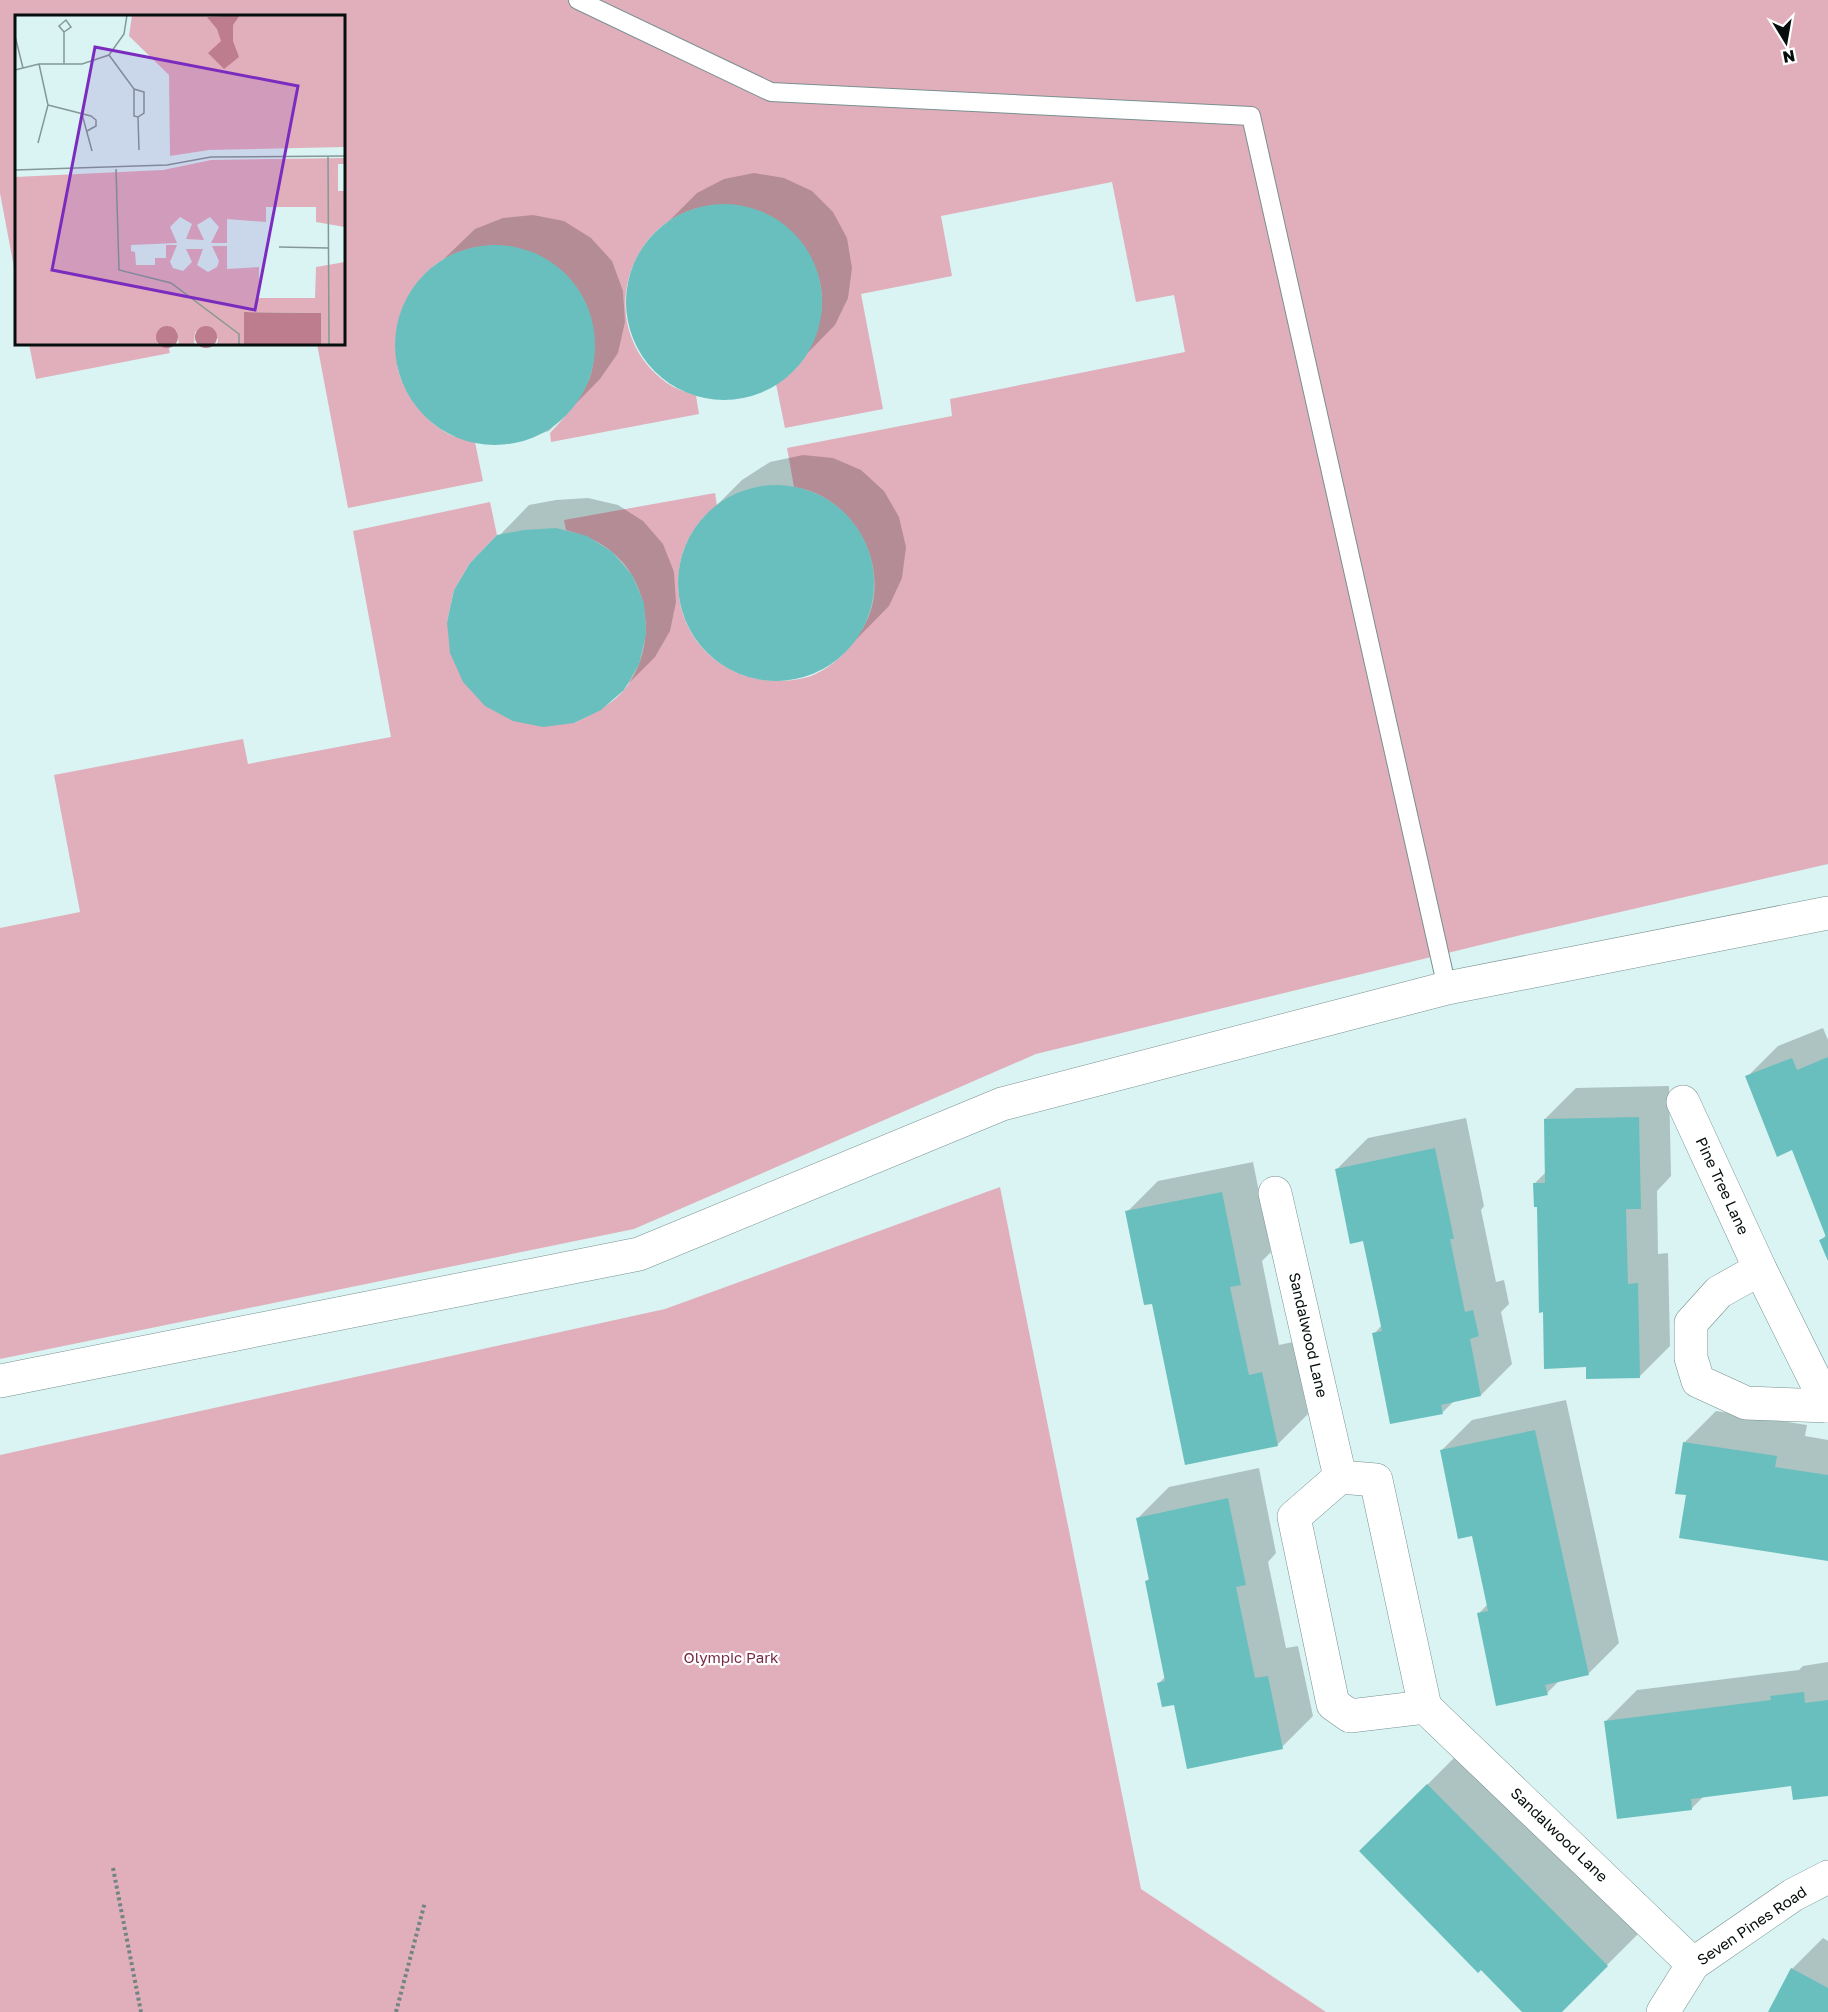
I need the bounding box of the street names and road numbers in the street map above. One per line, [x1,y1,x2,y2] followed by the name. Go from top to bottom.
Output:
[1692,1134,1753,1237] street label: Pine Tree Lane
[1286,1271,1332,1399] street label: Sandalwood Lane
[1508,1783,1612,1885] street label: Sandalwood Lane
[1693,1882,1810,1968] street label: Seven Pines Road

